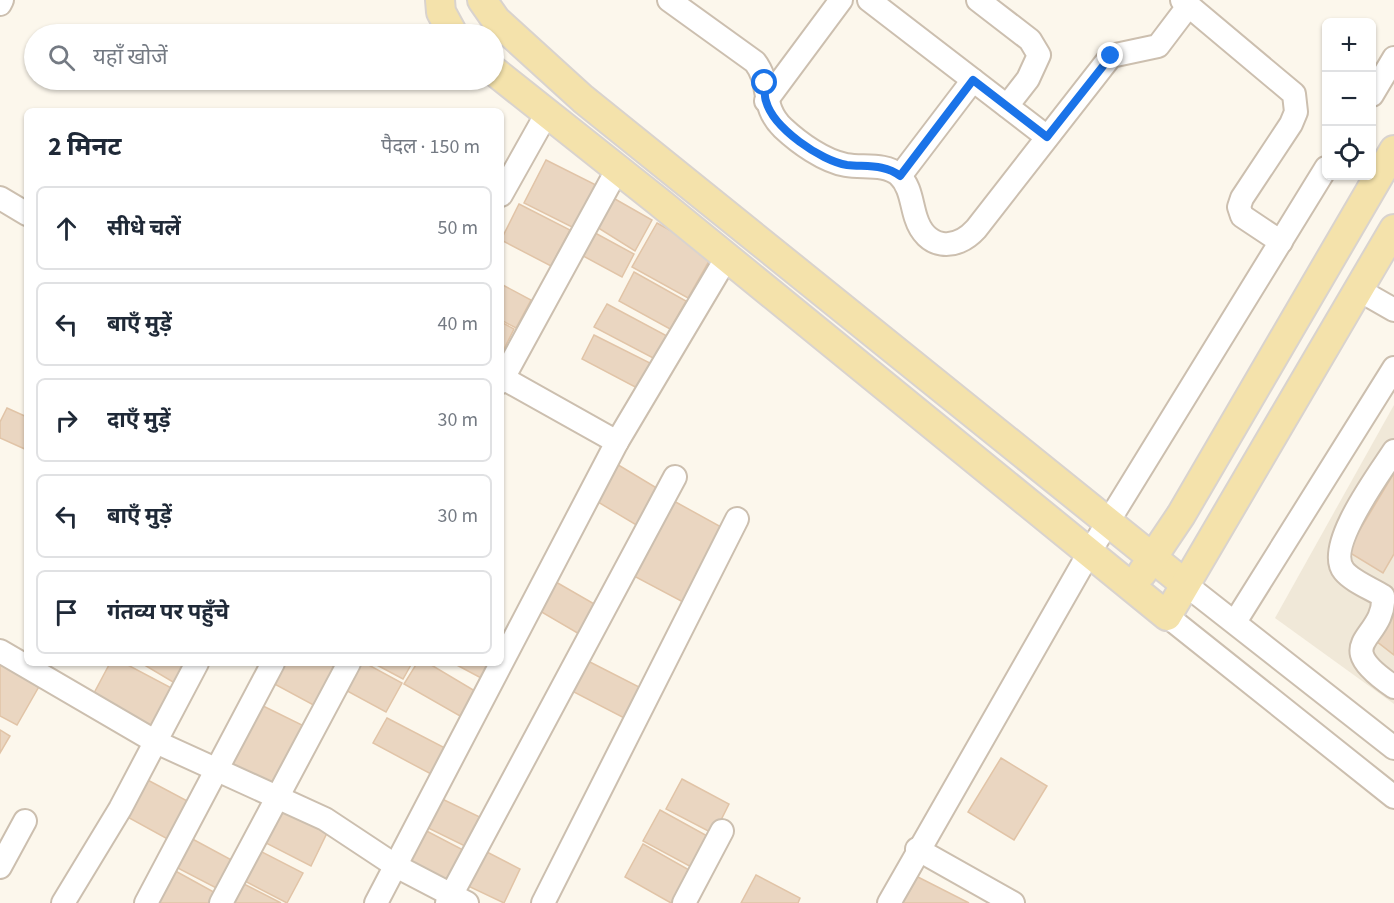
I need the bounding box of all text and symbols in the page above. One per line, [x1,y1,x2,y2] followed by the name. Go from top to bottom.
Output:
[1322,18,1376,180] map controls
[1322,18,1376,72] button: +
[24,24,504,90] search box
[45,41,78,74] icon: search
[93,41,168,73] text: यहाँ खोजें
[1097,42,1123,68] route end
[751,69,777,95] route start
[1322,72,1376,126] button: −
[1322,126,1376,180] button: locate
[48,128,122,165] text: 2 मिनट
[381,133,480,161] text: पैदल · 150 m
[50,212,83,245] icon: ahead
[107,212,181,244] text: सीधे चलें
[438,214,478,242] text: 50 m
[50,308,83,341] icon: left
[107,308,172,340] text: बाएँ मुड़ें
[438,310,478,338] text: 40 m
[50,404,83,437] icon: right
[107,404,170,436] text: दाएँ मुड़ें
[438,406,478,434] text: 30 m
[50,500,83,533] icon: left
[107,500,172,532] text: बाएँ मुड़ें
[438,502,478,530] text: 30 m
[50,596,83,629] icon: arrive
[107,596,229,628] text: गंतव्य पर पहुँचे

